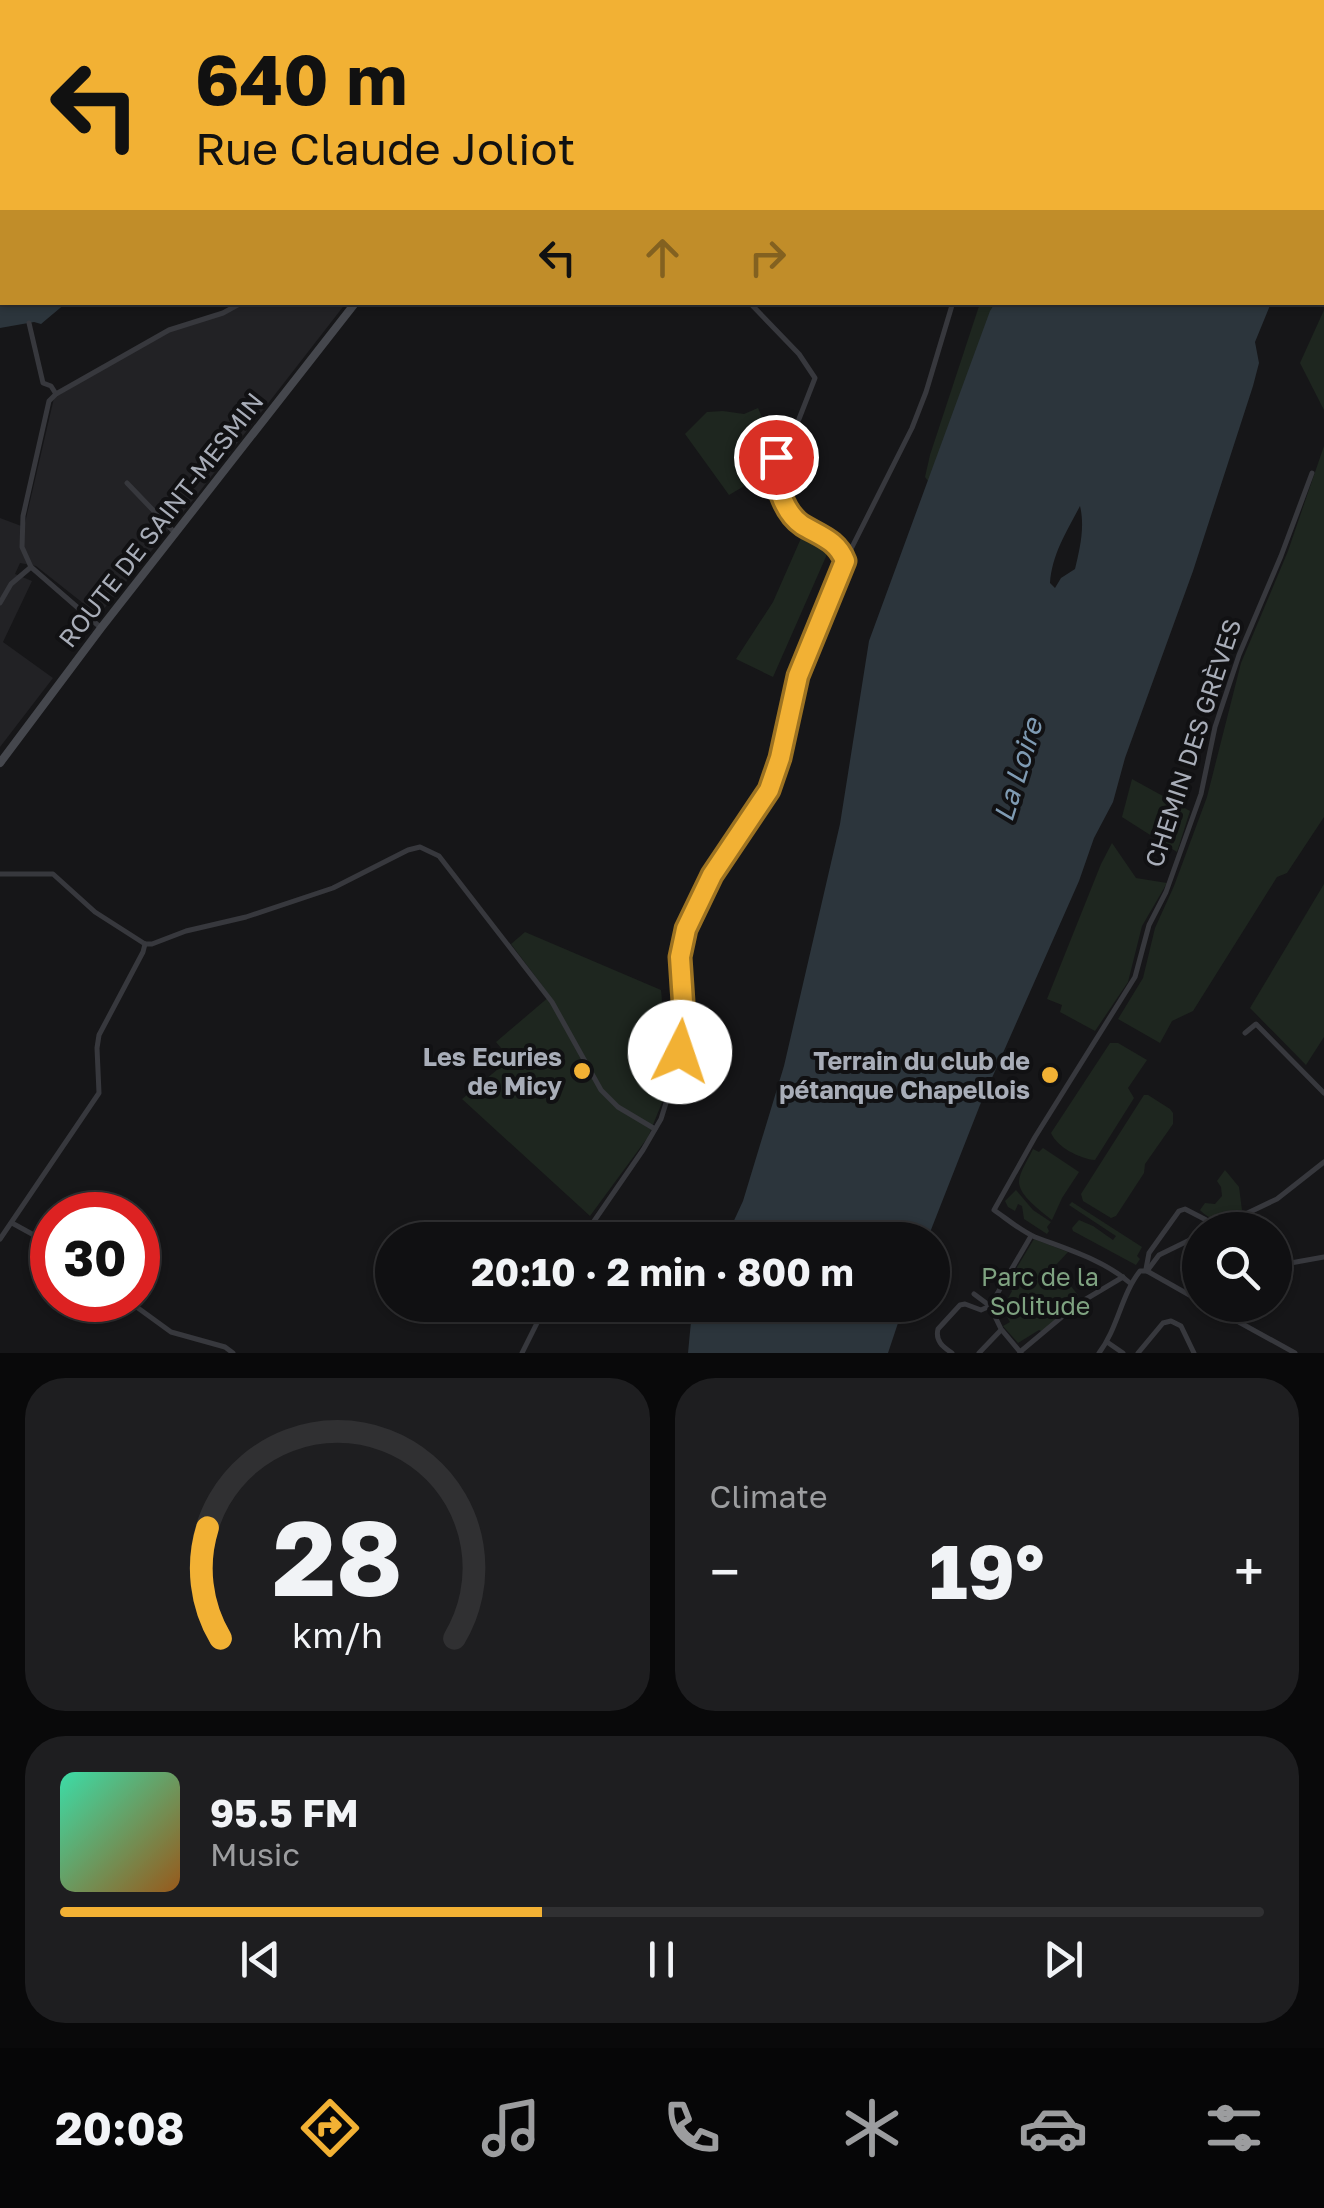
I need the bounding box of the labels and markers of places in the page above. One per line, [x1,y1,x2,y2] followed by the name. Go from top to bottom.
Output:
[734,415,819,500] pin
[423,1041,562,1101] place label: Les Ecuries de Micy
[779,1045,1030,1105] place label: Terrain du club de pétanque Chapellois
[571,1060,593,1082] marker: Les Ecuries de Micy
[1039,1064,1061,1086] marker: Terrain du club de pétanque Chapellois

